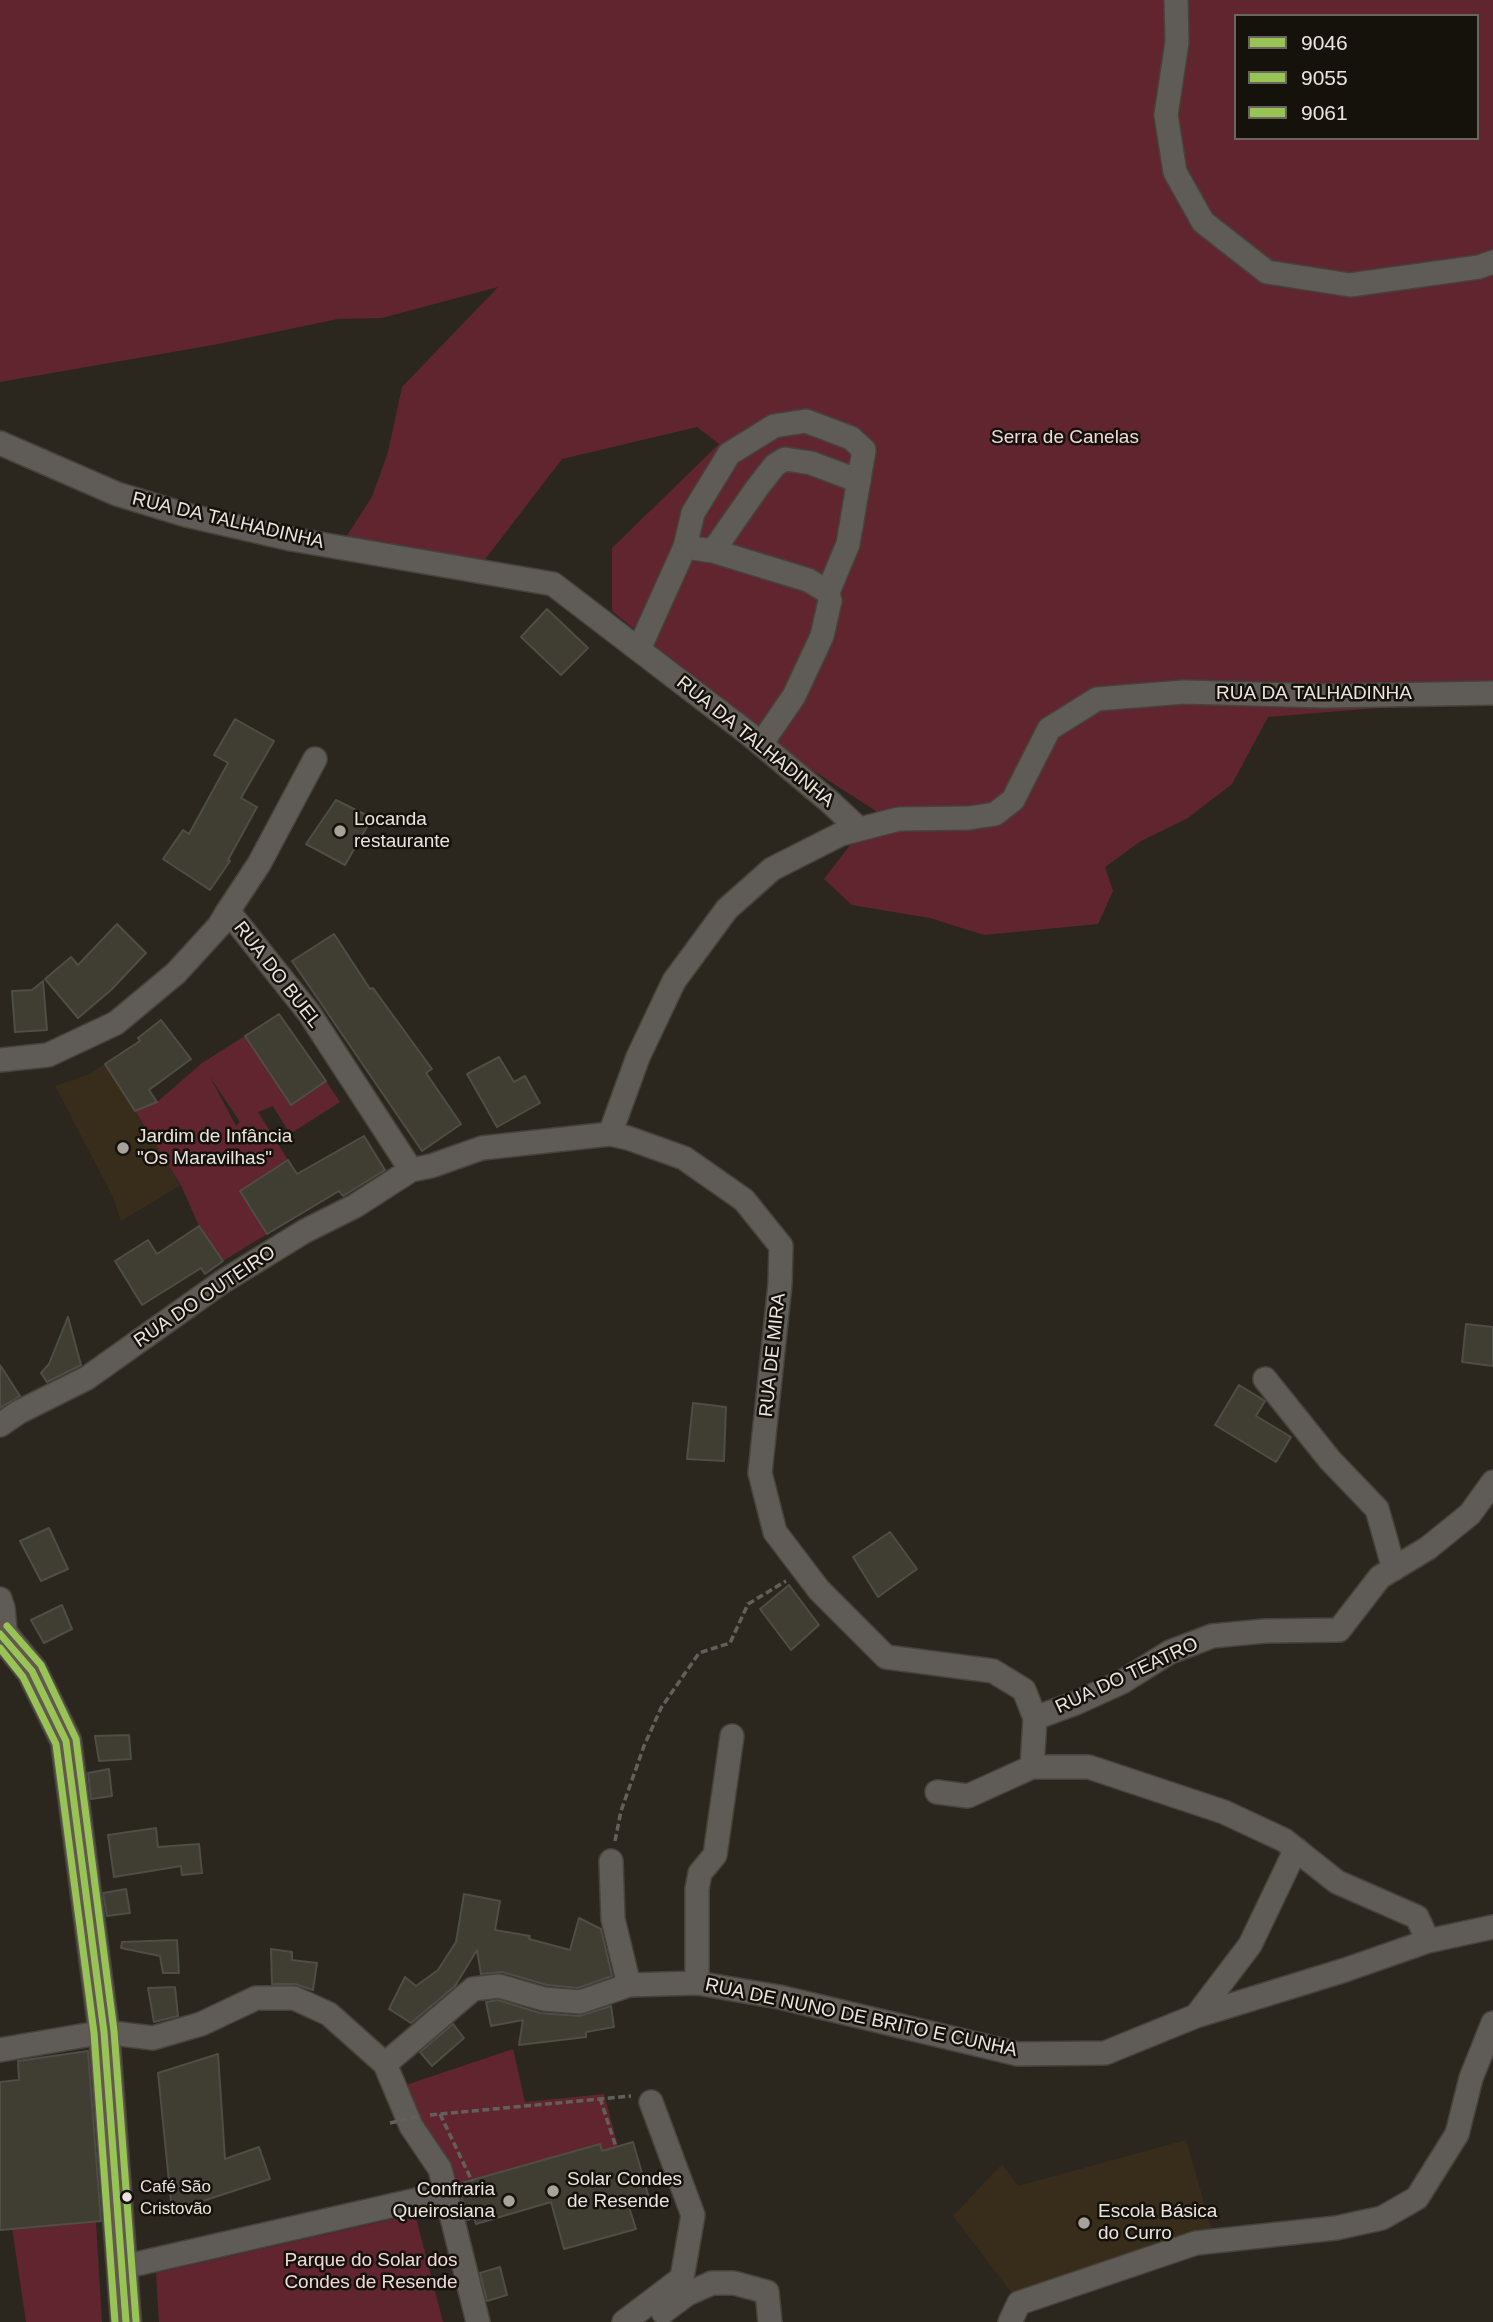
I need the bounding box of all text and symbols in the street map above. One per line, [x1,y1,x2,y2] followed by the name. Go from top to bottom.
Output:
[1234,14,1479,140] legend
[1301,31,1348,54] text: 9046
[1301,66,1348,89] text: 9055
[1301,101,1348,124] text: 9061
[991,427,1139,449] park label: Serra de Canelas
[130,488,326,554] street label: RUA DA TALHADINHA
[672,671,838,813] street label: RUA DA TALHADINHA
[1216,683,1412,705] street label: RUA DA TALHADINHA
[354,809,450,853] place label: Locanda restaurante
[332,823,348,839] marker: Locanda restaurante
[228,917,326,1033] street label: RUA DO BUEL
[137,1126,292,1170] place label: Jardim de Infância "Os Maravilhas"
[115,1140,131,1156] marker: Jardim de Infância "Os Maravilhas"
[130,1241,280,1353] street label: RUA DO OUTEIRO
[755,1292,791,1418] street label: RUA DE MIRA
[1052,1633,1202,1719] street label: RUA DO TEATRO
[703,1974,1019,2062] street label: RUA DE NUNO DE BRITO E CUNHA
[567,2169,682,2213] place label: Solar Condes de Resende
[140,2177,212,2217] place label: Café São Cristovão
[393,2179,495,2223] place label: Confraria Queirosiana
[545,2183,561,2199] marker: Solar Condes de Resende
[120,2190,134,2204] marker: Café São Cristovão
[501,2193,517,2209] marker: Confraria Queirosiana
[1098,2201,1217,2245] place label: Escola Básica do Curro
[1076,2215,1092,2231] marker: Escola Básica do Curro
[284,2250,458,2294] park label: Parque do Solar dos Condes de Resende

